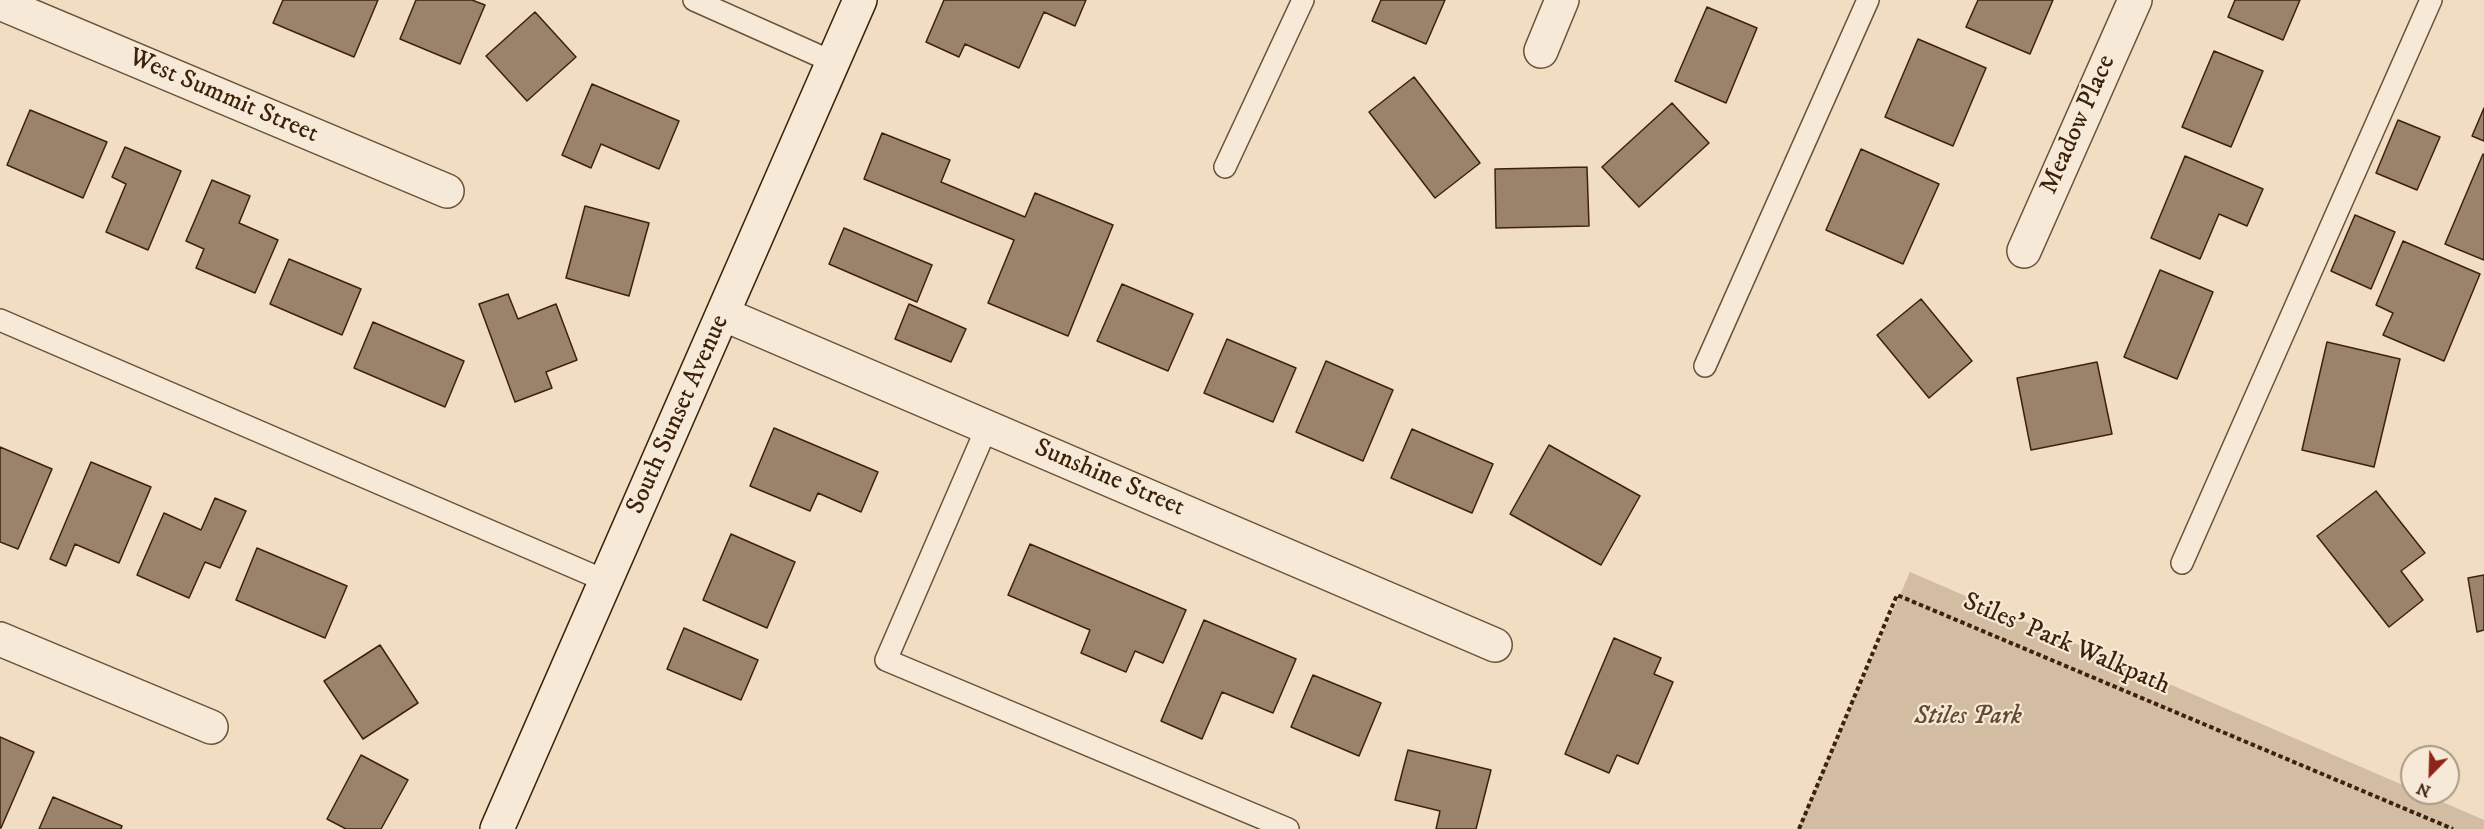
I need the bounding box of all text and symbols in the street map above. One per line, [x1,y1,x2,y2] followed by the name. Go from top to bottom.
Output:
[123,43,323,151] street label: West Summit Street
[2034,51,2124,199] street label: Meadow Place
[621,311,737,519] street label: South Sunset Avenue
[1029,433,1189,525] street label: Sunshine Street
[1958,587,2174,703] street label: Stiles' Park Walkpath
[1914,702,2022,734] park label: Stiles Park
[2400,745,2460,805] north arrow
[2414,778,2434,802] text: N

